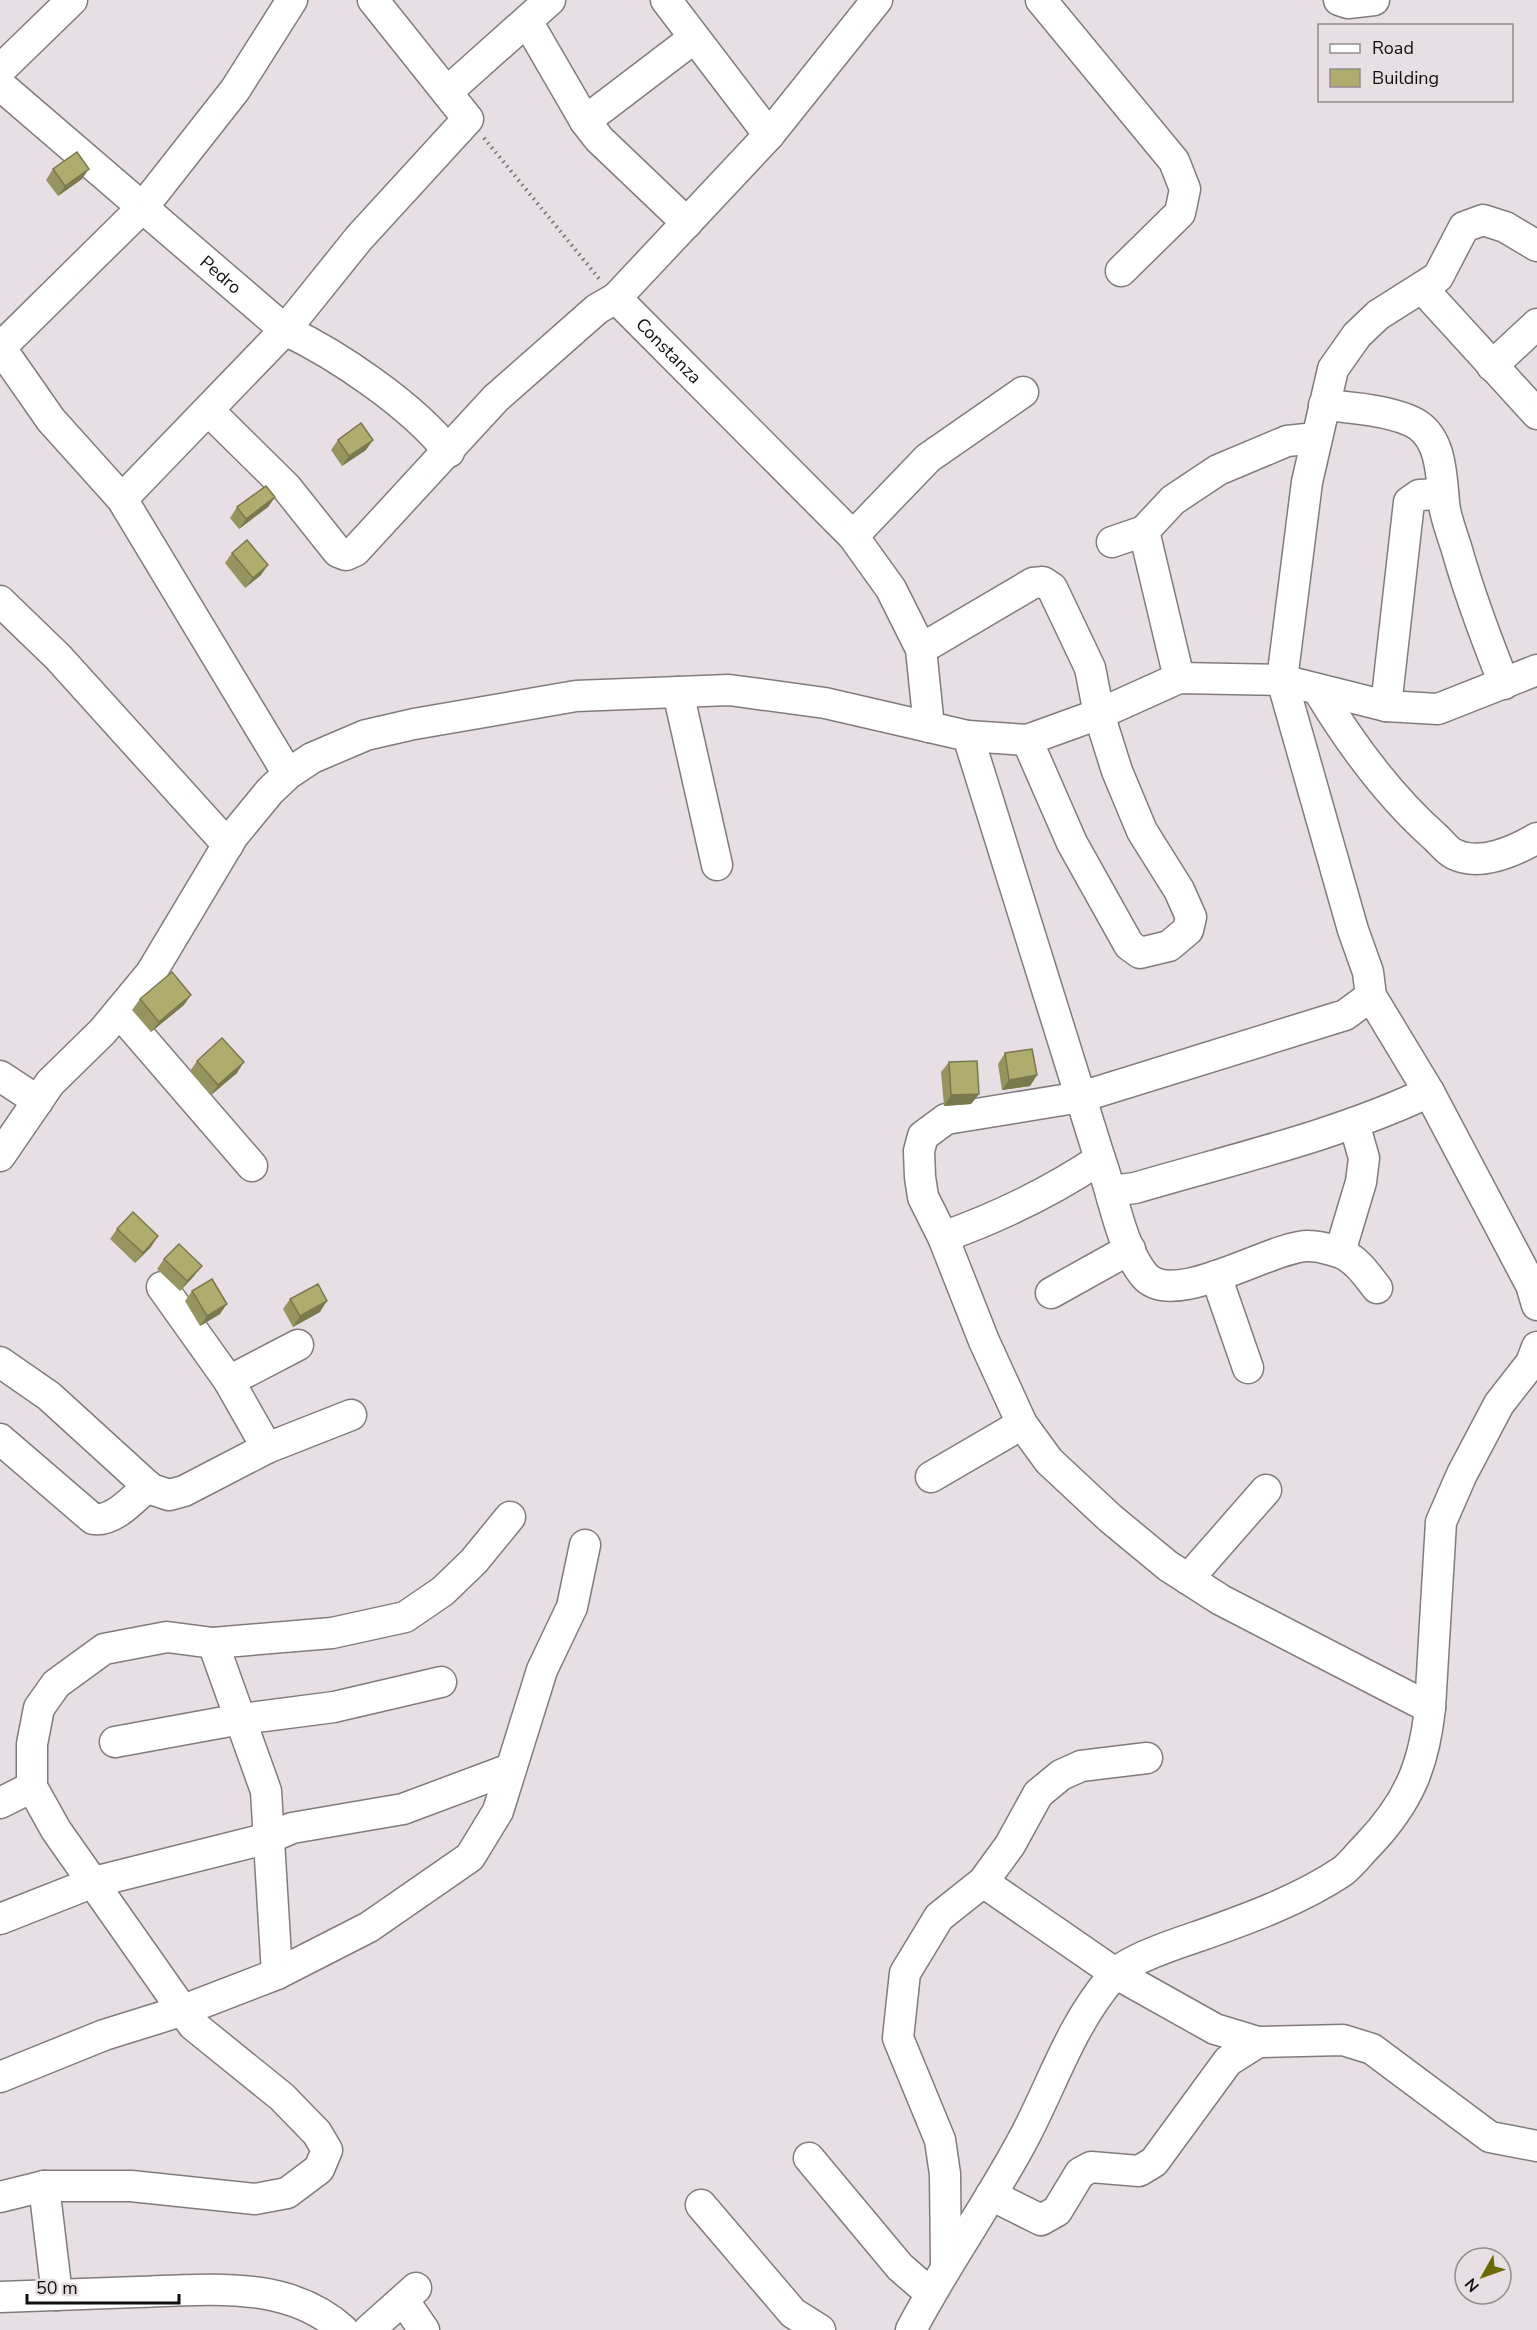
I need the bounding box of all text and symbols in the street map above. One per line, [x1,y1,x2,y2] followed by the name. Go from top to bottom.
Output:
[1318,24,1513,102] legend
[1372,36,1414,60] text: Road
[1372,66,1439,90] text: Building
[195,250,246,299] street label: Pedro
[630,313,707,389] street label: Constanza
[1453,2246,1513,2306] north arrow
[27,2267,178,2305] scale bar
[1460,2273,1485,2297] text: N
[36,2276,78,2300] text: 50 m

